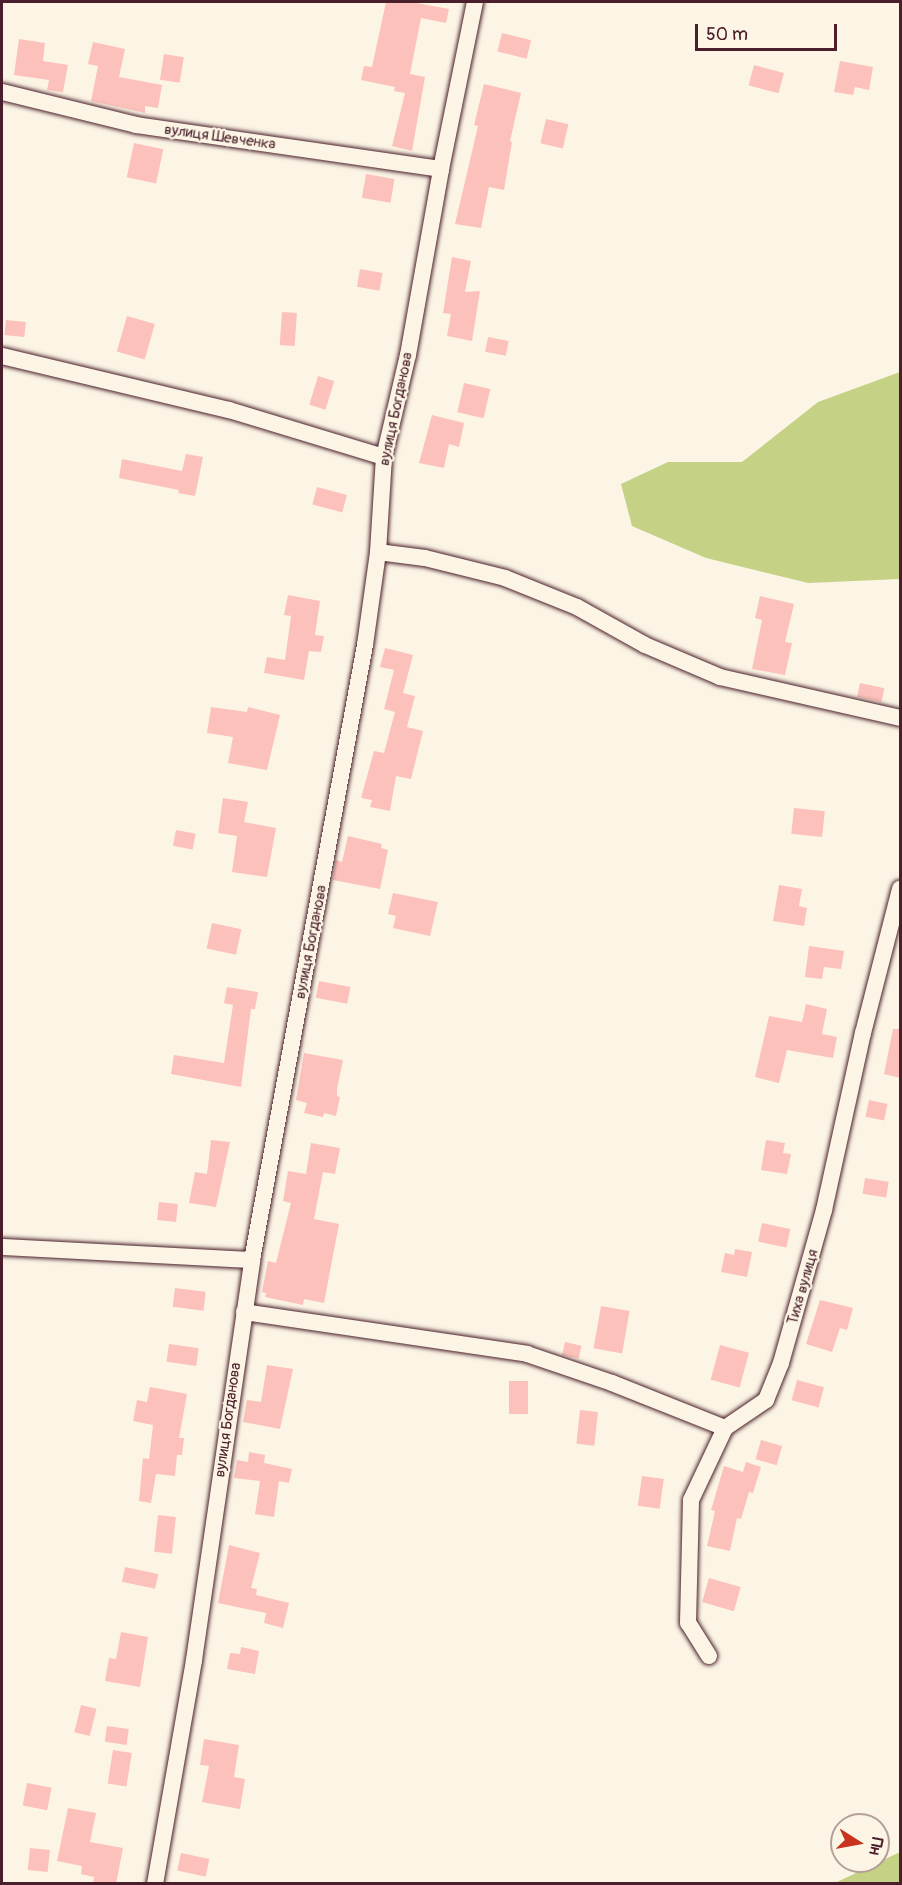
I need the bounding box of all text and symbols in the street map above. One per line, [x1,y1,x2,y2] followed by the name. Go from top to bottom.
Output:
[698,12,840,50] scale bar
[706,23,748,46] text: 50 m
[163,120,277,154] street label: вулиця Шевченка
[375,351,417,467] street label: вулиця Богданова
[291,884,331,1000] street label: вулиця Богданова
[784,1247,822,1327] street label: Тиха вулиця
[211,1362,245,1478] street label: вулиця Богданова
[830,1813,890,1873] north arrow
[864,1836,887,1857] text: Пн

